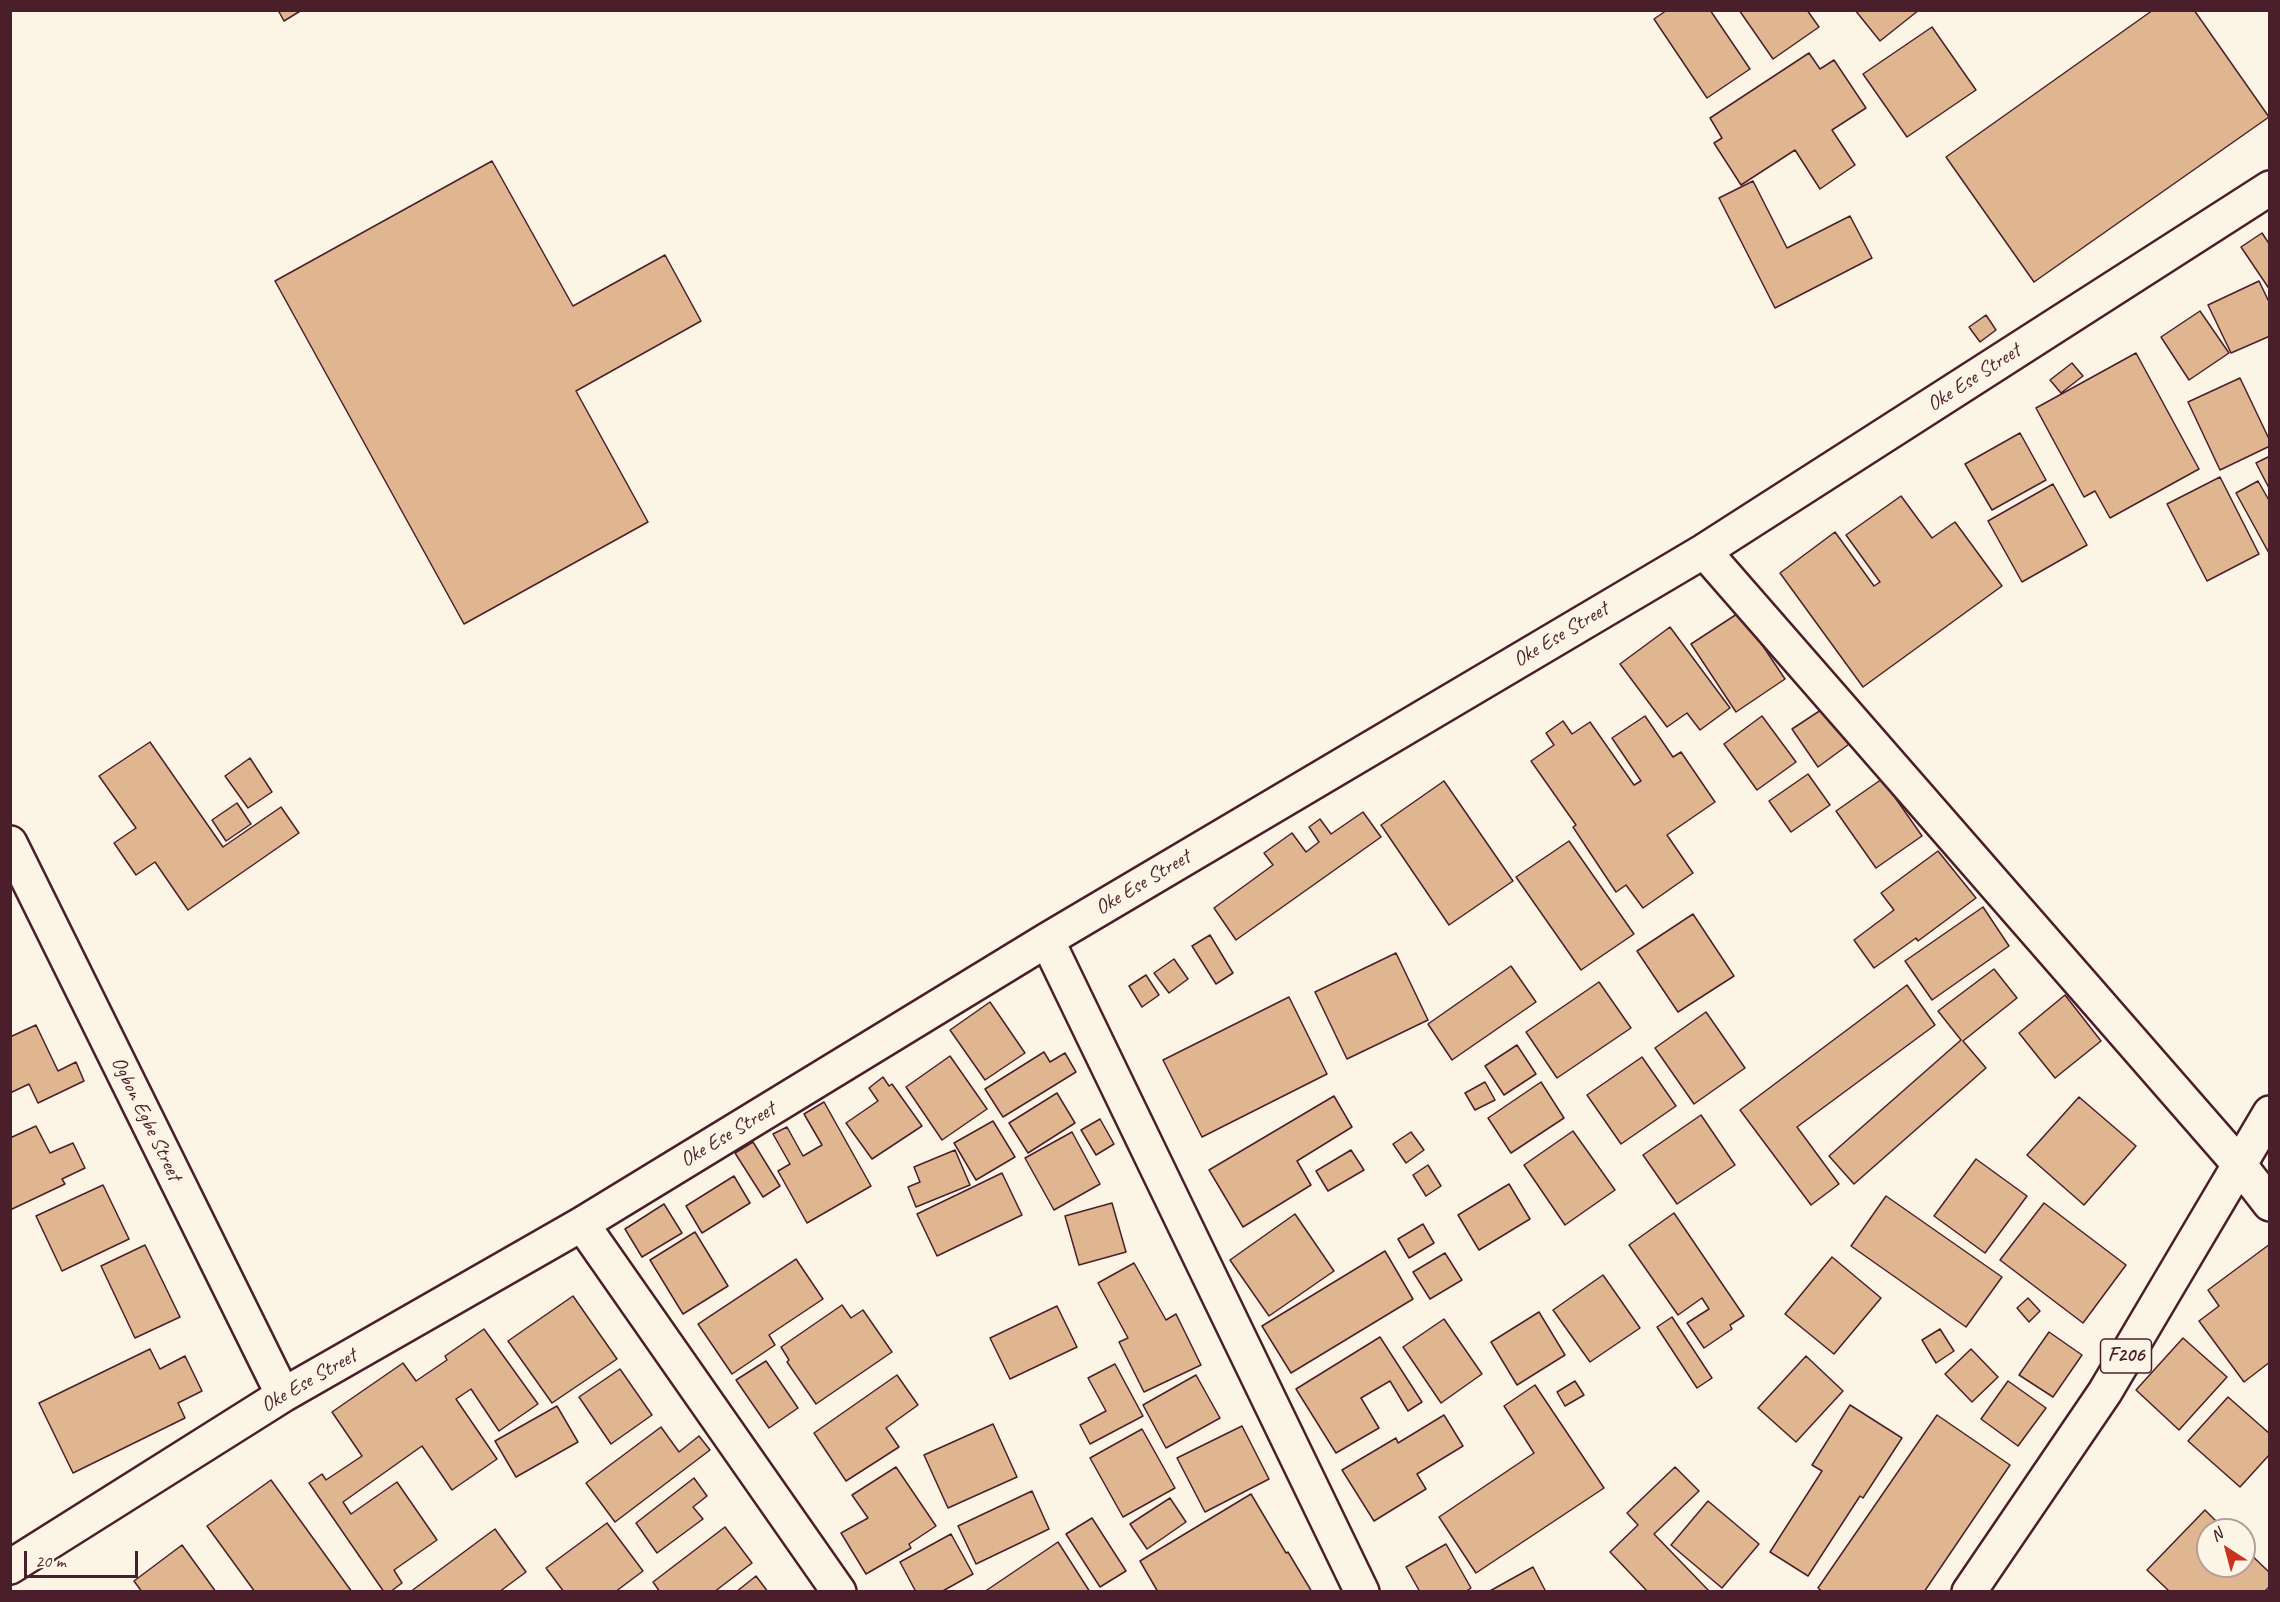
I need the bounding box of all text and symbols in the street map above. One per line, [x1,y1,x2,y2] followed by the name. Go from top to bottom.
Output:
[1923,338,2025,418] street label: Oke Ese Street
[1509,597,1613,673] street label: Oke Ese Street
[1091,845,1195,921] street label: Oke Ese Street
[105,1053,187,1185] street label: Ogbon Egbe Street
[676,1097,780,1173] street label: Oke Ese Street
[2100,1339,2152,1373] road number: F206
[257,1344,361,1418] street label: Oke Ese Street
[2196,1518,2256,1578] north arrow
[2207,1524,2226,1546] text: N
[27,1539,141,1577] scale bar
[35,1550,66,1572] text: 20 m

